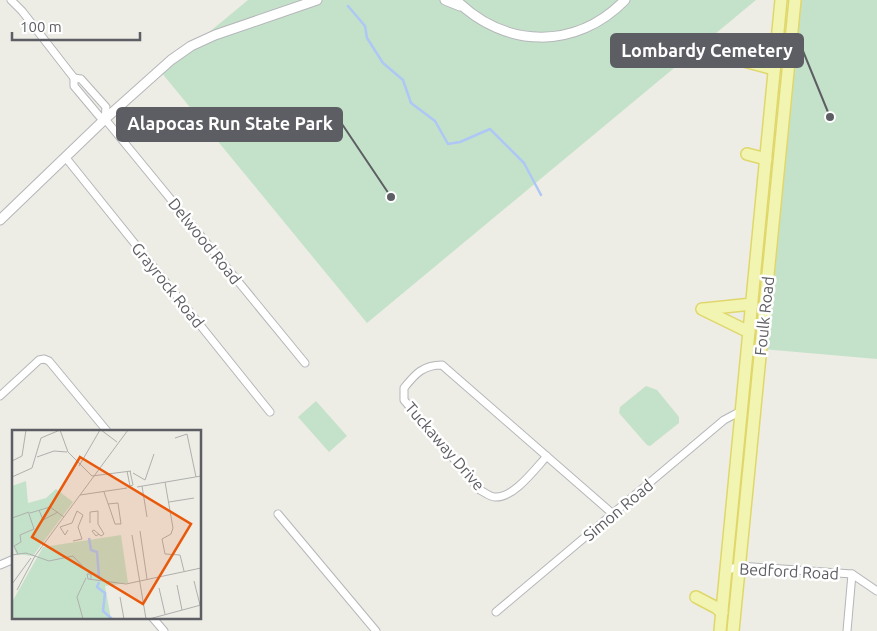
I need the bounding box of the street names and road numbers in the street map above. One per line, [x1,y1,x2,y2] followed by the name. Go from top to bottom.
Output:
[165,194,245,288] street label: Delwood Road
[128,239,208,331] street label: Grayrock Road
[751,275,777,357] street label: Foulk Road
[402,398,488,494] street label: Tuckaway Drive
[580,476,656,544] street label: Simon Road
[739,559,839,583] street label: Bedford Road

